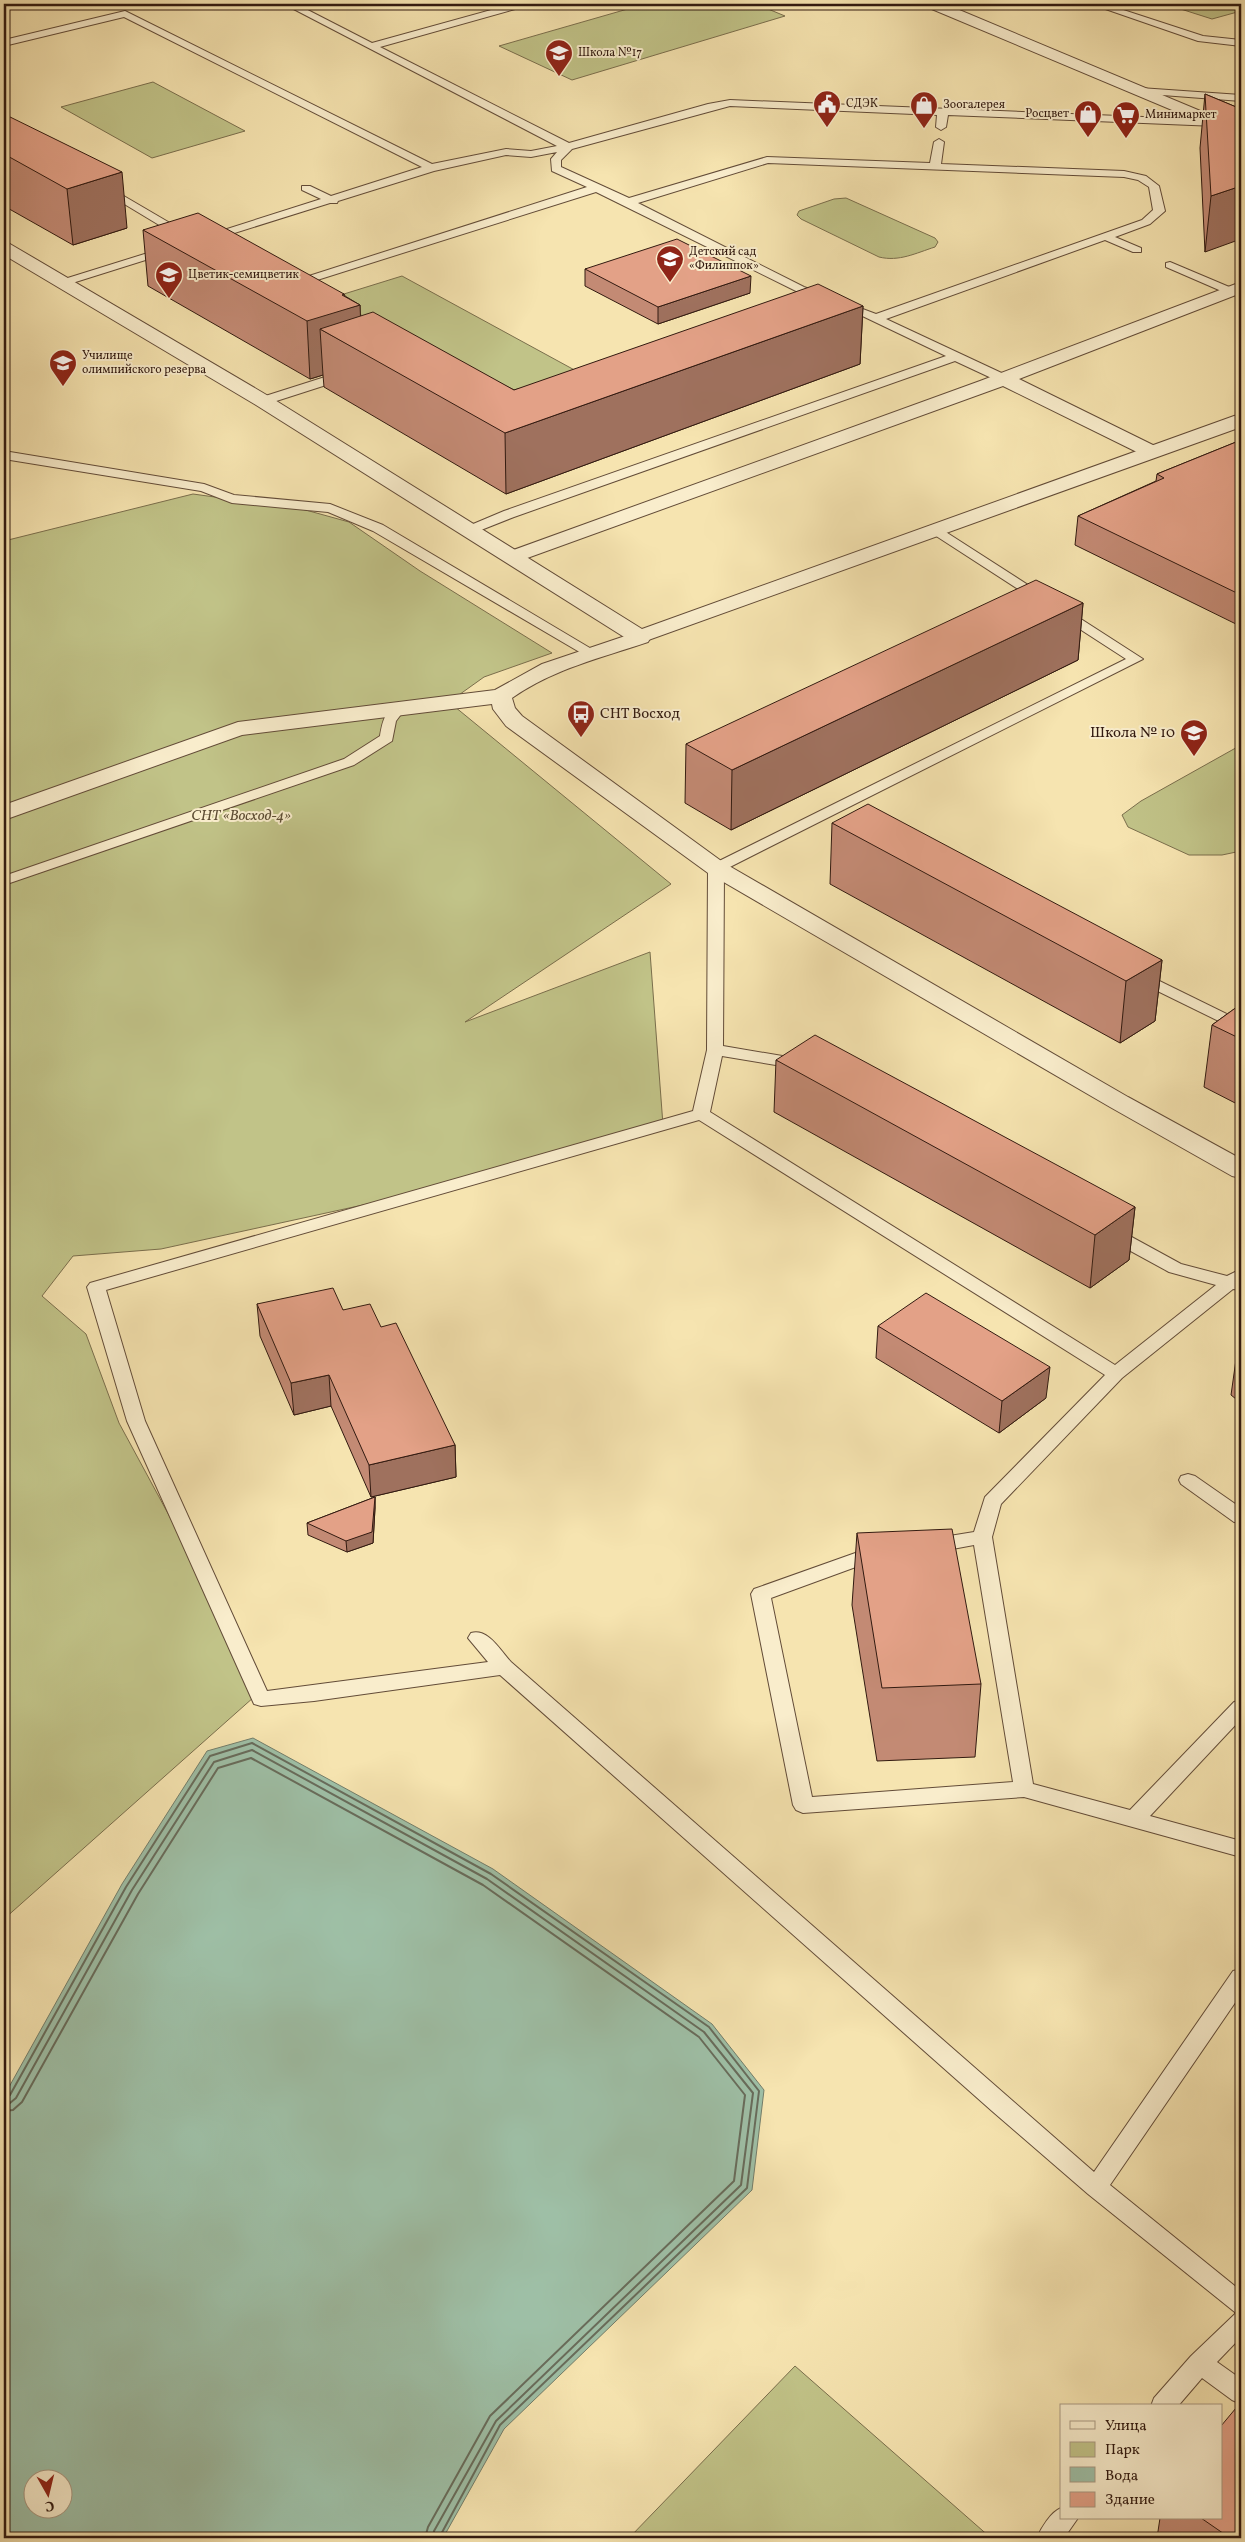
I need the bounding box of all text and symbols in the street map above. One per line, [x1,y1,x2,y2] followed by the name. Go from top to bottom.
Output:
[544,38,574,77] school or university icon: Школа №17
[578,45,642,61] place label: Школа №17
[812,89,842,128] public building icon: СДЭК
[909,90,939,129] shop icon: Зоогалерея
[846,96,878,112] place label: СДЭК
[943,97,1005,113] place label: Зоогалерея
[1073,99,1103,138] shop icon: Росцвет
[1111,100,1141,139] supermarket icon: Минимаркет
[1025,106,1069,122] place label: Росцвет
[1145,107,1217,123] place label: Минимаркет
[655,244,685,283] school or university icon: Детский сад «Филиппок»
[689,244,759,274] place label: Детский сад «Филиппок»
[154,260,184,299] school or university icon: Цветик-семицветик
[188,267,299,283] place label: Цветик-семицветик
[48,348,78,387] school or university icon: Училище олимпийского резерва
[82,348,206,378] place label: Училище олимпийского резерва
[566,699,596,738] bus stop icon: СНТ Восход
[600,704,681,725] place label: СНТ Восход
[1179,718,1209,757] school or university icon: Школа № 10
[1090,723,1175,744] place label: Школа № 10
[191,806,291,827] park label: СНТ «Восход-4»
[1060,2404,1222,2520] legend
[1105,2416,1147,2437] text: Улица
[1105,2440,1140,2461] text: Парк
[1105,2466,1138,2487] text: Вода
[22,2470,72,2520] north arrow
[1105,2490,1155,2511] text: Здание
[44,2495,55,2515] text: С

